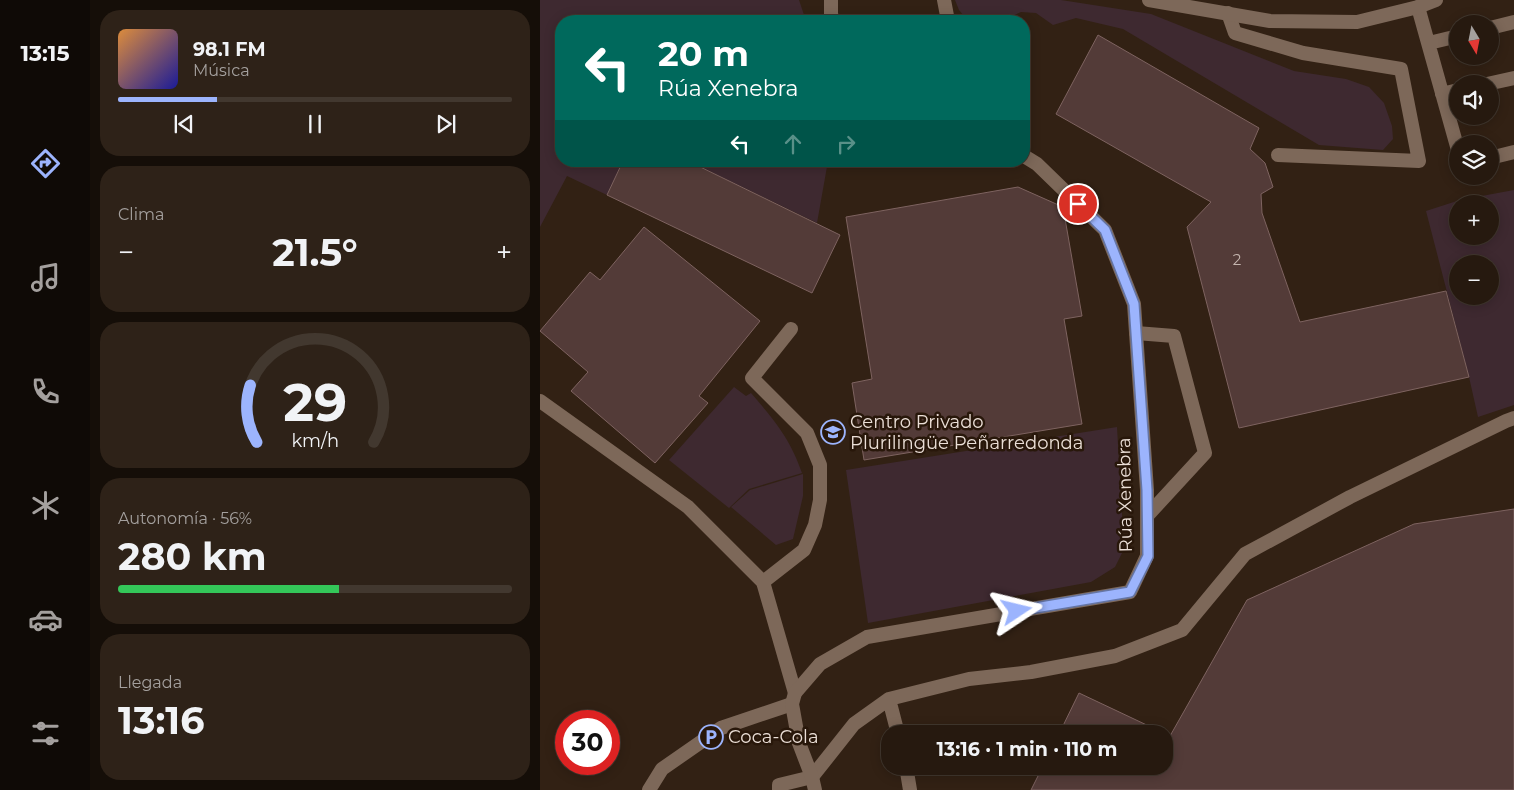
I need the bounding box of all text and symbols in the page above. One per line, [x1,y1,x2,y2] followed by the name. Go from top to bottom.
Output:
[1449,15,1499,65] north arrow
[1449,15,1499,305] map controls
[658,32,749,75] text: 20 m
[575,35,640,100] icon: left
[193,38,266,61] text: 98.1 FM
[20,40,70,67] text: 13:15
[193,61,250,80] text: Música
[658,75,798,102] text: Rúa Xenebra
[1449,75,1499,125] button: sound
[170,110,198,138] icon: previous
[301,110,329,138] icon: pause
[432,110,460,138] icon: next
[726,130,754,158] icon: left
[779,130,807,158] icon: ahead
[832,130,860,158] icon: right
[1449,135,1499,185] button: layers
[28,146,63,181] icon: directions
[1057,183,1099,225] pin
[1064,190,1092,218] icon: arrive
[1449,195,1499,245] button: +
[118,205,164,224] text: Clima
[272,229,358,276] text: 21.5°
[118,235,134,269] text: −
[496,235,512,269] text: +
[1233,250,1241,269] house number: 2
[1449,255,1499,305] button: −
[28,260,63,295] icon: music
[283,371,347,434] text: 29
[28,374,63,409] icon: phone
[850,411,1083,454] place label: Centro Privado Plurilingüe Peñarredonda
[820,419,846,445] school or university icon: Centro Privado Plurilingüe Peñarredonda
[291,430,339,451] text: km/h
[1113,437,1137,553] street label: Rúa Xenebra
[28,488,63,523] icon: climate
[118,509,252,528] text: Autonomía · 56%
[118,533,267,580] text: 280 km
[990,584,1042,636] position arrow
[28,602,63,637] icon: car
[118,673,182,692] text: Llegada
[118,697,204,744] text: 13:16
[555,710,620,775] speed limit sign: 30
[28,716,63,751] icon: filters
[698,724,724,750] parking icon: Coca-Cola
[728,726,819,748] place label: Coca-Cola
[937,738,1117,761] text: 13:16 · 1 min · 110 m

